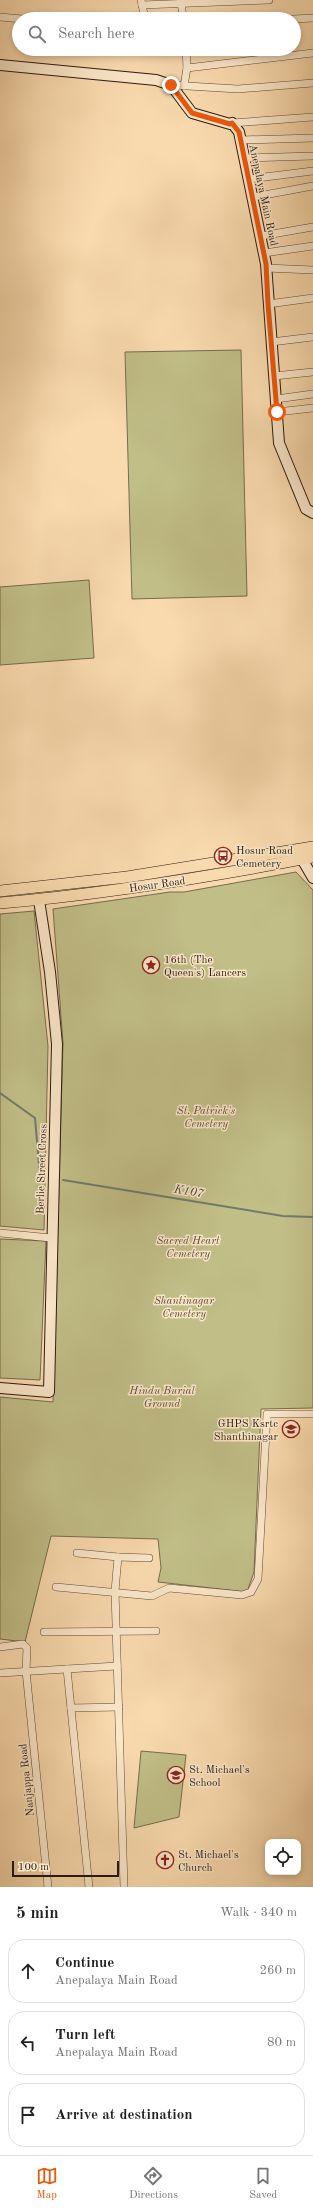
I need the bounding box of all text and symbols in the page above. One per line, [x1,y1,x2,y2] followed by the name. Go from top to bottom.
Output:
[12,12,301,56] search box
[26,23,48,45] icon: search
[58,27,135,42] text: Search here
[162,76,180,94] route end
[246,143,279,248] street label: Anepalaya Main Road
[268,403,286,421] route start
[213,846,233,866] bus stop icon: Hosur Road Cemetery
[236,846,293,870] place label: Hosur Road Cemetery
[128,876,186,895] street label: Hosur Road
[141,955,161,975] place icon: 16th (The Queen's) Lancers
[164,955,246,979] place label: 16th (The Queen's) Lancers
[177,1106,236,1130] park label: St. Patrick's Cemetery
[35,1123,50,1214] street label: Berlie Street Cross
[172,1184,206,1200] water label: K107
[157,1236,220,1260] park label: Sacred Heart Cemetery
[154,1296,214,1320] park label: Shantinagar Cemetery
[128,1386,195,1410] park label: Hindu Burial Ground
[214,1419,278,1443] place label: GHPS Ksrtc Shanthinagar
[281,1419,301,1439] school or university icon: GHPS Ksrtc Shanthinagar
[18,1743,37,1817] street label: Nanjappa Road
[166,1765,186,1785] school or university icon: St. Michael's School
[189,1765,250,1789] place label: St. Michael's School
[265,1839,301,1875] map controls
[265,1839,301,1875] button: locate
[155,1850,175,1870] church icon: St. Michael's Church
[178,1850,239,1874] place label: St. Michael's Church
[12,1859,119,1878] scale bar
[18,1862,49,1873] text: 100 m
[16,1905,59,1922] text: 5 min
[220,1906,297,1919] text: Walk · 340 m
[55,1956,114,1971] text: Continue
[17,1960,39,1982] icon: ahead
[259,1964,296,1977] text: 260 m
[55,1974,178,1987] text: Anepalaya Main Road
[55,2028,115,2043] text: Turn left
[17,2032,39,2054] icon: left
[267,2036,296,2049] text: 80 m
[55,2046,178,2059] text: Anepalaya Main Road
[17,2104,39,2126] icon: arrive
[55,2108,193,2123] text: Arrive at destination
[36,2165,58,2203] tab: Map
[129,2165,178,2203] tab: Directions
[249,2165,277,2203] tab: Saved

